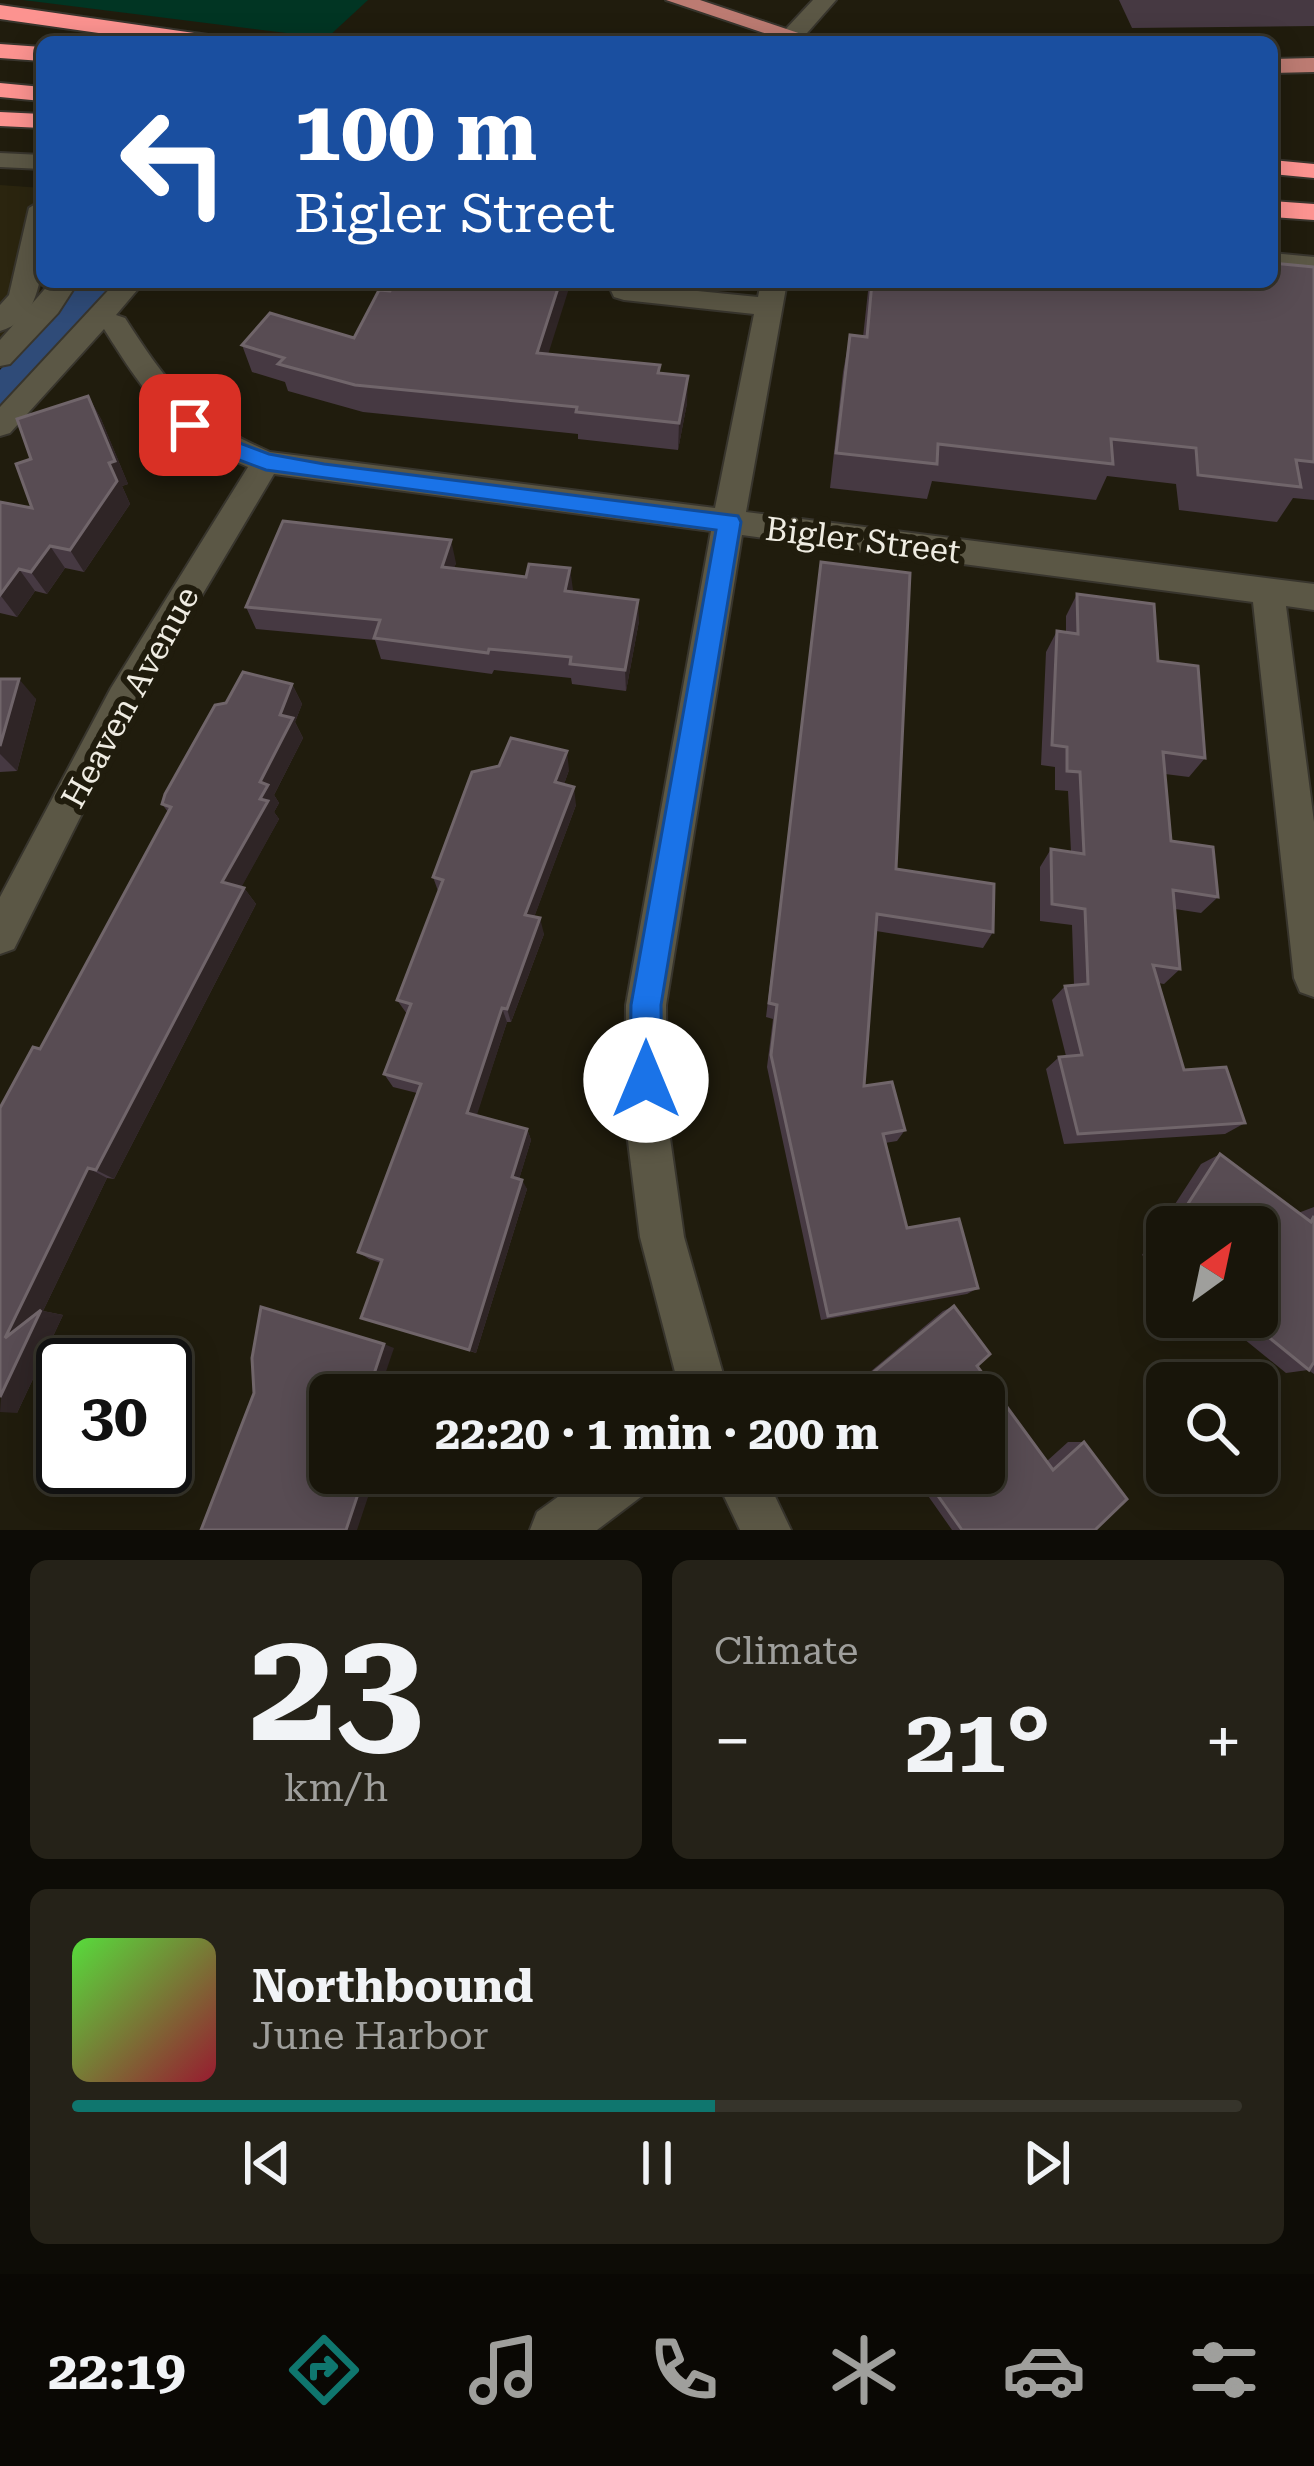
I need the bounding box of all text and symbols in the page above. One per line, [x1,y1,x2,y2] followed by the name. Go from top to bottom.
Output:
[294,82,537,180] text: 100 m
[96,84,252,240] icon: left
[294,182,615,245] text: Bigler Street
[139,374,241,476] pin
[157,392,223,458] icon: arrive
[763,509,963,571] street label: Bigler Street
[53,580,207,814] street label: Heaven Avenue
[583,1017,709,1143] position arrow
[1146,1206,1278,1338] north arrow
[1146,1206,1278,1494] map controls
[36,1338,192,1494] speed limit sign: 30
[1146,1362,1278,1494] button: search
[435,1407,879,1460] text: 22:20 · 1 min · 200 m
[249,1595,423,1778] text: 23
[714,1628,858,1674] text: Climate
[905,1689,1051,1794] text: 21°
[714,1703,751,1780] text: −
[1205,1703,1242,1780] text: +
[284,1765,388,1811] text: km/h
[252,1960,533,2013] text: Northbound
[252,2013,489,2059] text: June Harbor
[234,2130,300,2196] icon: previous
[624,2130,690,2196] icon: pause
[1014,2130,1080,2196] icon: next
[282,2328,366,2412] icon: directions
[462,2328,546,2412] icon: music
[642,2328,726,2412] icon: phone
[822,2328,906,2412] icon: climate
[1002,2328,1086,2412] icon: car
[1182,2328,1266,2412] icon: filters
[48,2339,186,2402] text: 22:19

